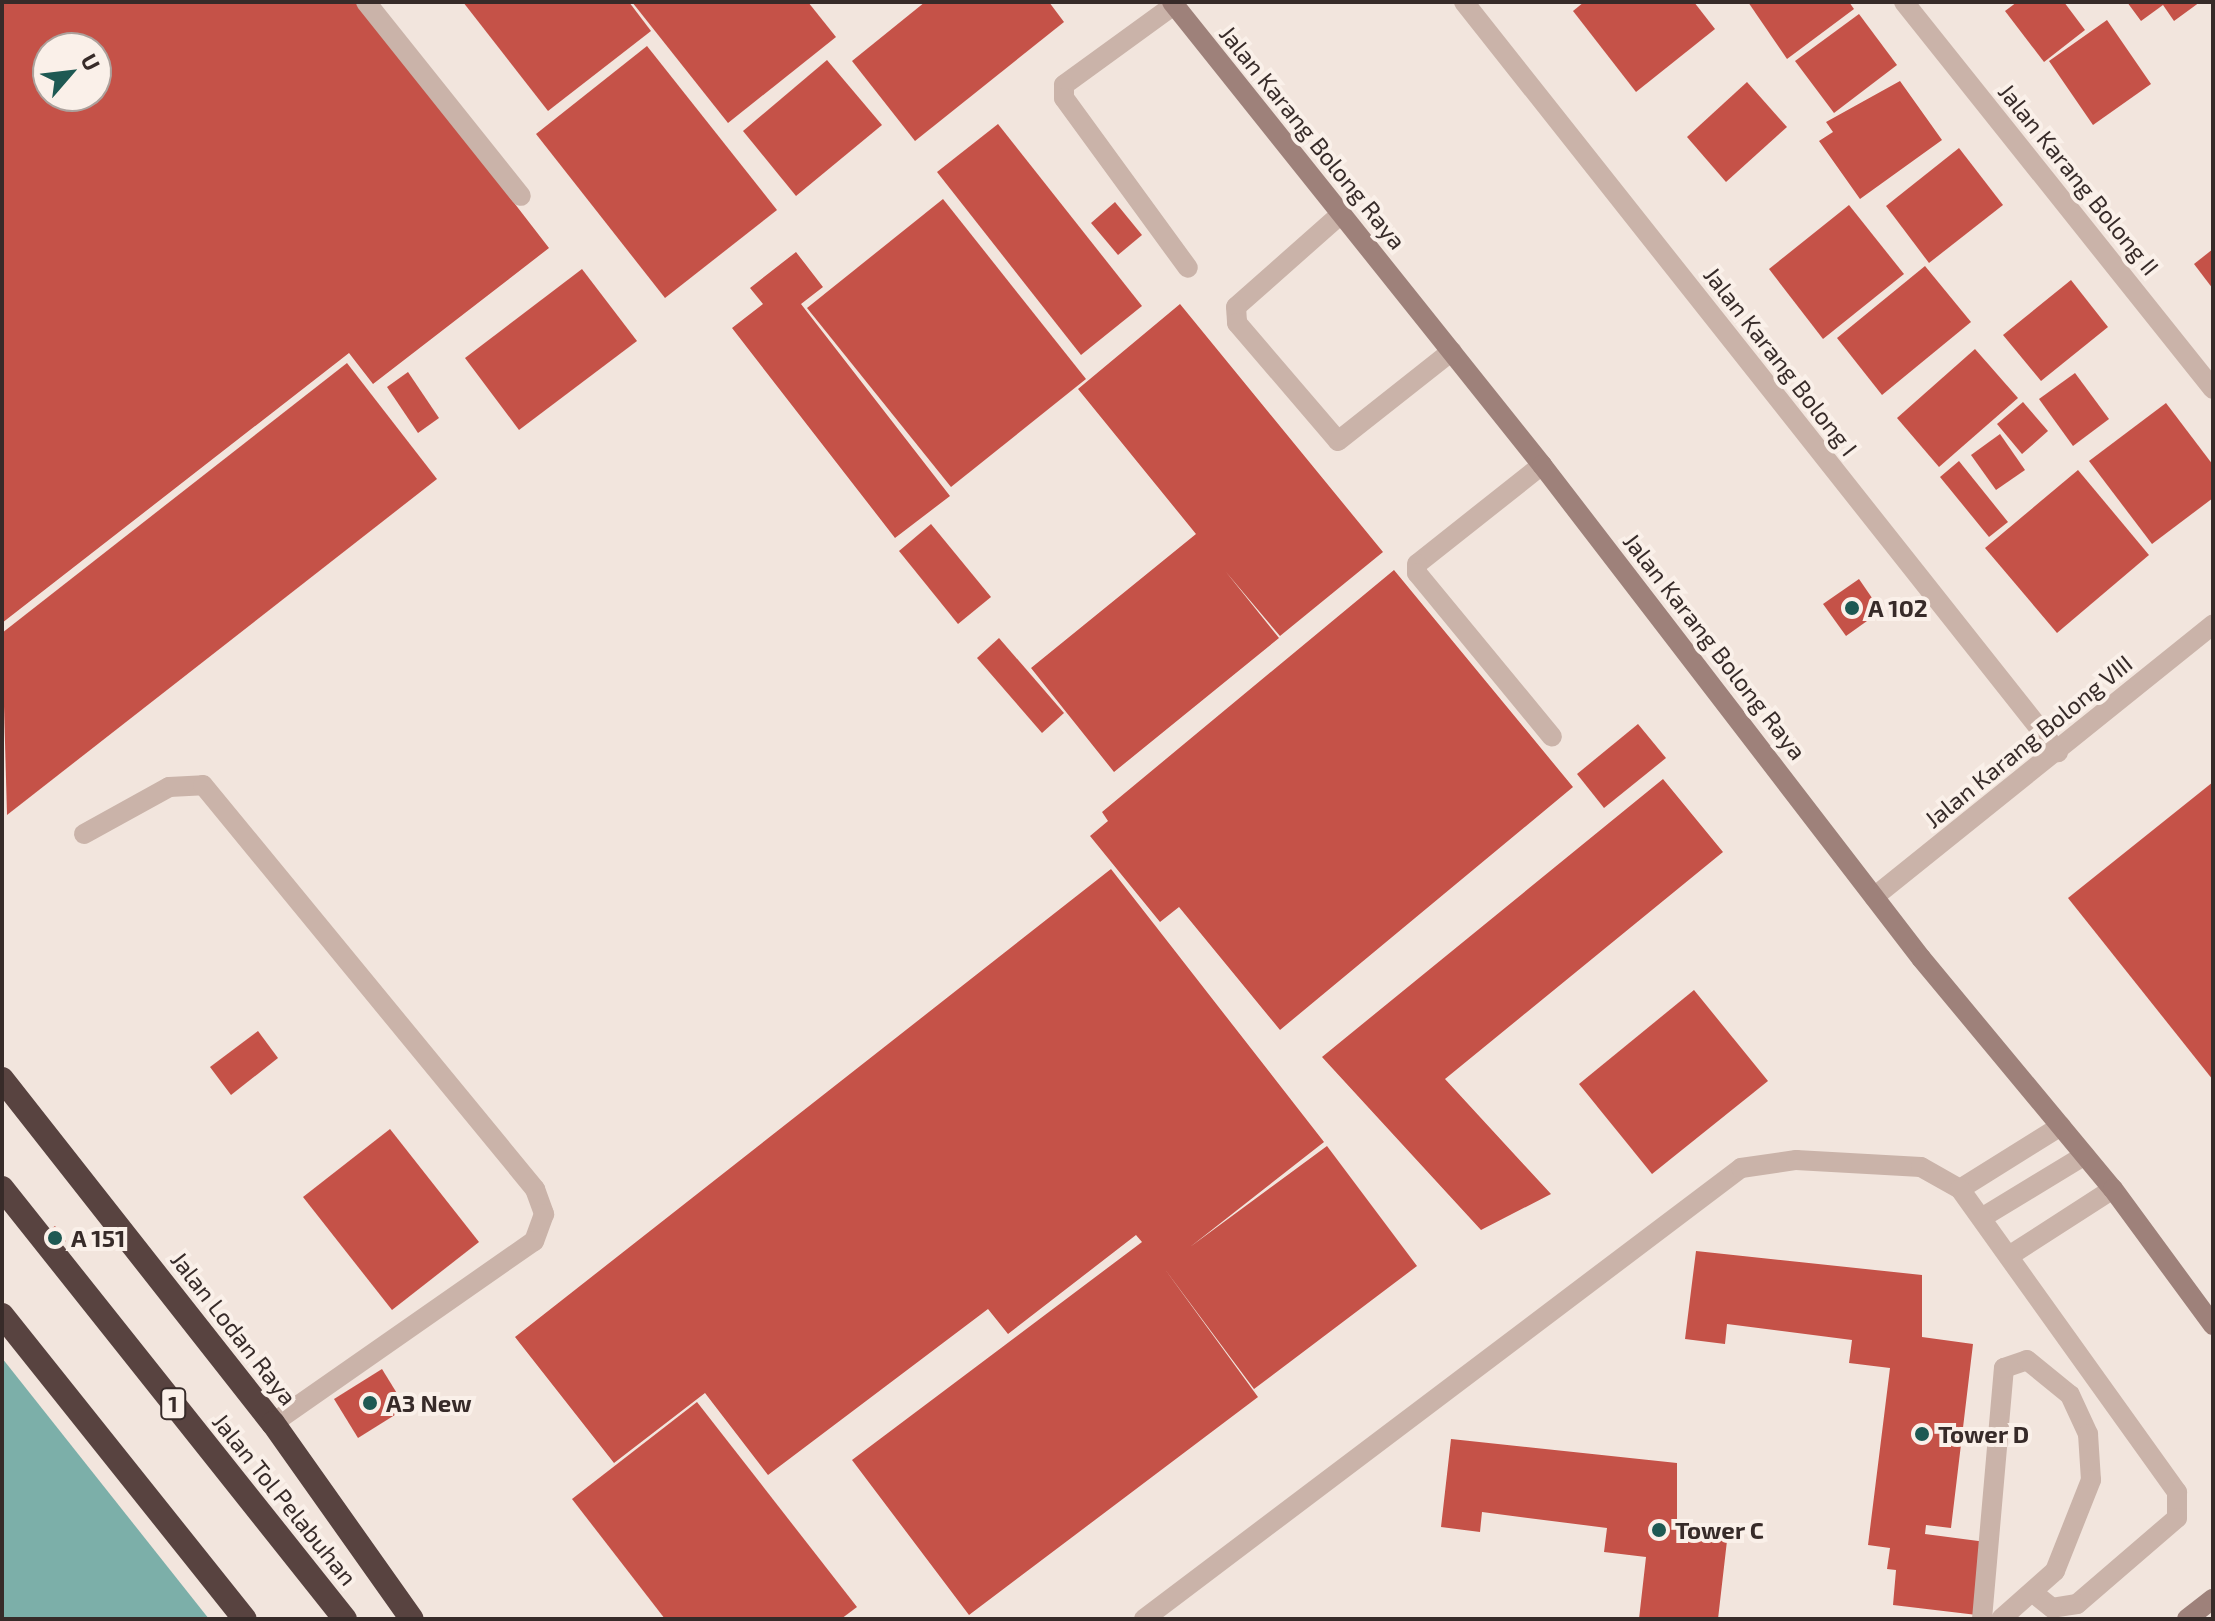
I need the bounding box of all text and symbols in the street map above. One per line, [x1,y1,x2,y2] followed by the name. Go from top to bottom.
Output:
[1214,19,1412,255] street label: Jalan Karang Bolong Raya
[32,32,112,112] north arrow
[76,49,106,74] text: U
[1993,77,2165,281] street label: Jalan Karang Bolong II
[1698,261,1864,461] street label: Jalan Karang Bolong I
[1618,527,1812,765] street label: Jalan Karang Bolong Raya
[1868,594,1928,622] place label: A 102
[1843,599,1861,617] marker: A 102
[1918,648,2138,834] street label: Jalan Karang Bolong VIII
[71,1224,126,1252] place label: A 151
[46,1229,64,1247] marker: A 151
[165,1246,303,1410] street label: Jalan Lodan Raya
[159,1386,187,1422] road number: 1
[386,1389,472,1417] place label: A3 New
[361,1394,379,1412] marker: A3 New
[206,1407,364,1591] street label: Jalan Tol Pelabuhan
[1938,1420,2030,1448] place label: Tower D
[1913,1425,1931,1443] marker: Tower D
[1675,1516,1764,1544] place label: Tower C
[1650,1521,1668,1539] marker: Tower C

